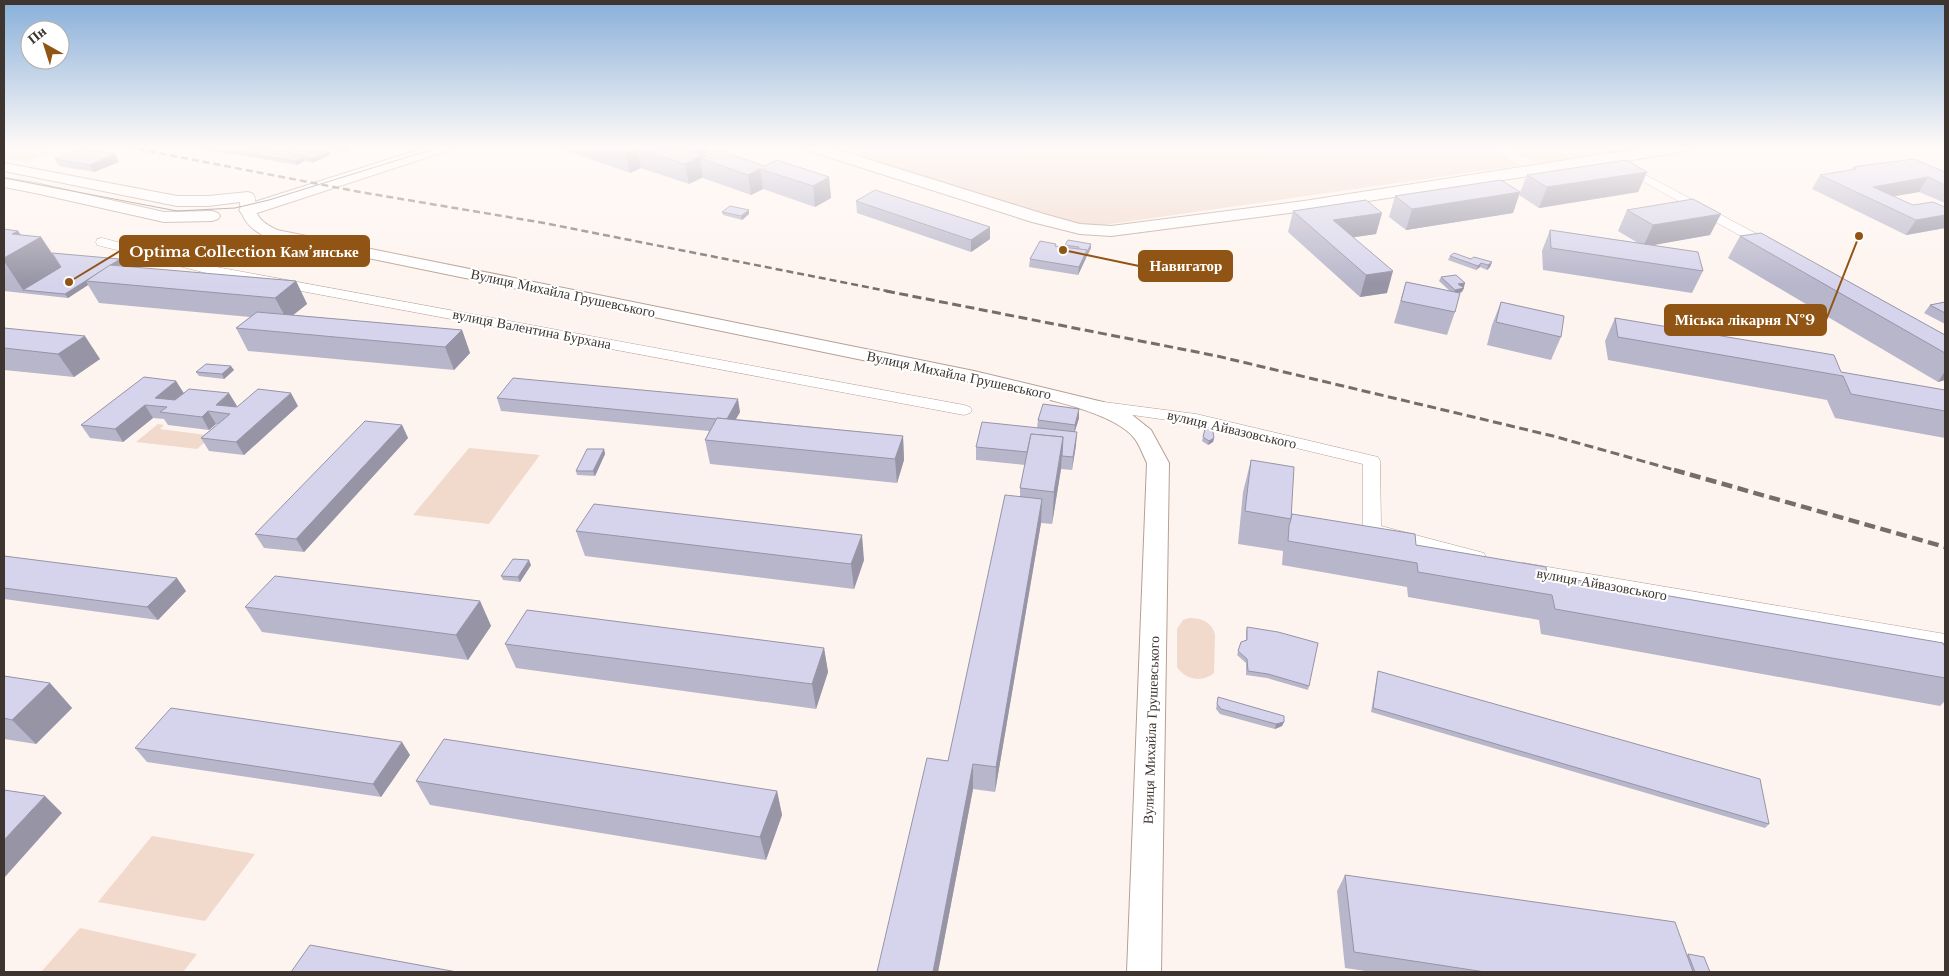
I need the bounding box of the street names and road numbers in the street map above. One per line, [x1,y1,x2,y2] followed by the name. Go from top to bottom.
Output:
[469,265,657,321] street label: Вулиця Михайла Грушевського
[451,305,614,353] street label: вулиця Валентина Бурхана
[865,347,1053,403] street label: Вулиця Михайла Грушевського
[1166,405,1298,453] street label: вулиця Айвазовського
[1535,564,1669,604] street label: вулиця Айвазовського
[1139,636,1163,824] street label: Вулиця Михайла Грушевського

